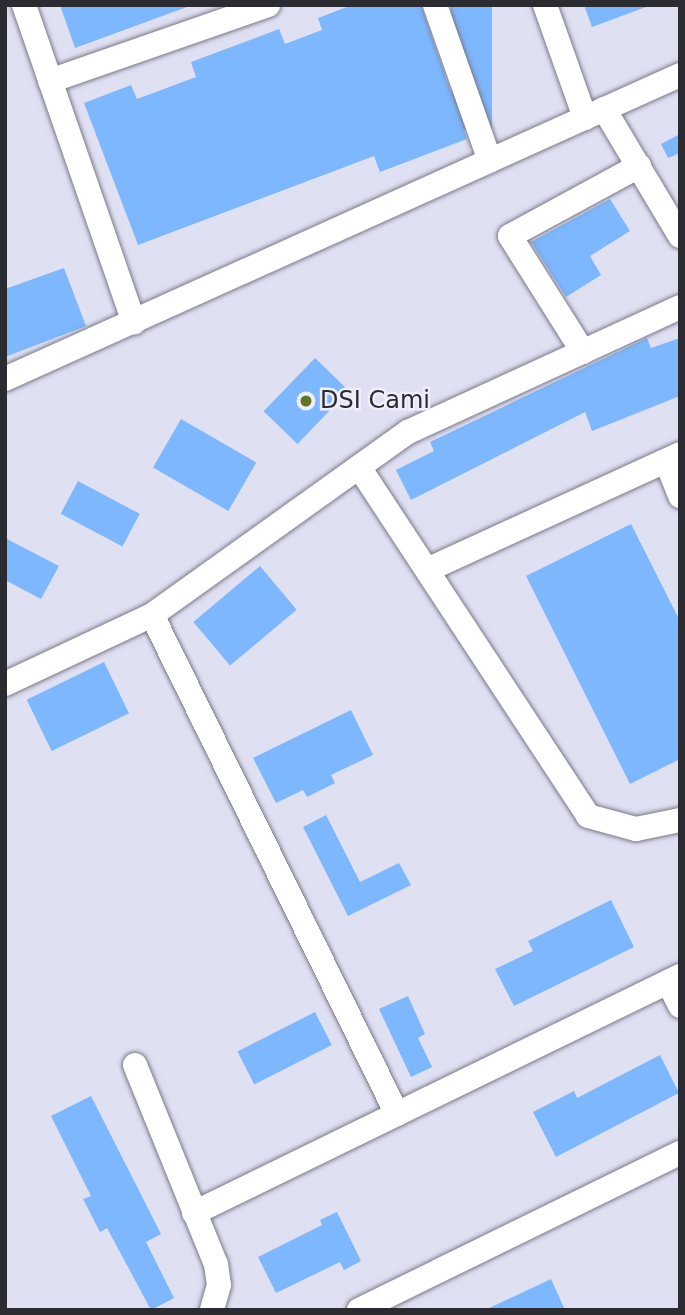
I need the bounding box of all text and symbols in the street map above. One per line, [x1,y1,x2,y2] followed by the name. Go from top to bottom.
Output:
[320,387,430,415] place label: DSI Cami
[298,393,314,409] marker: DSI Cami

